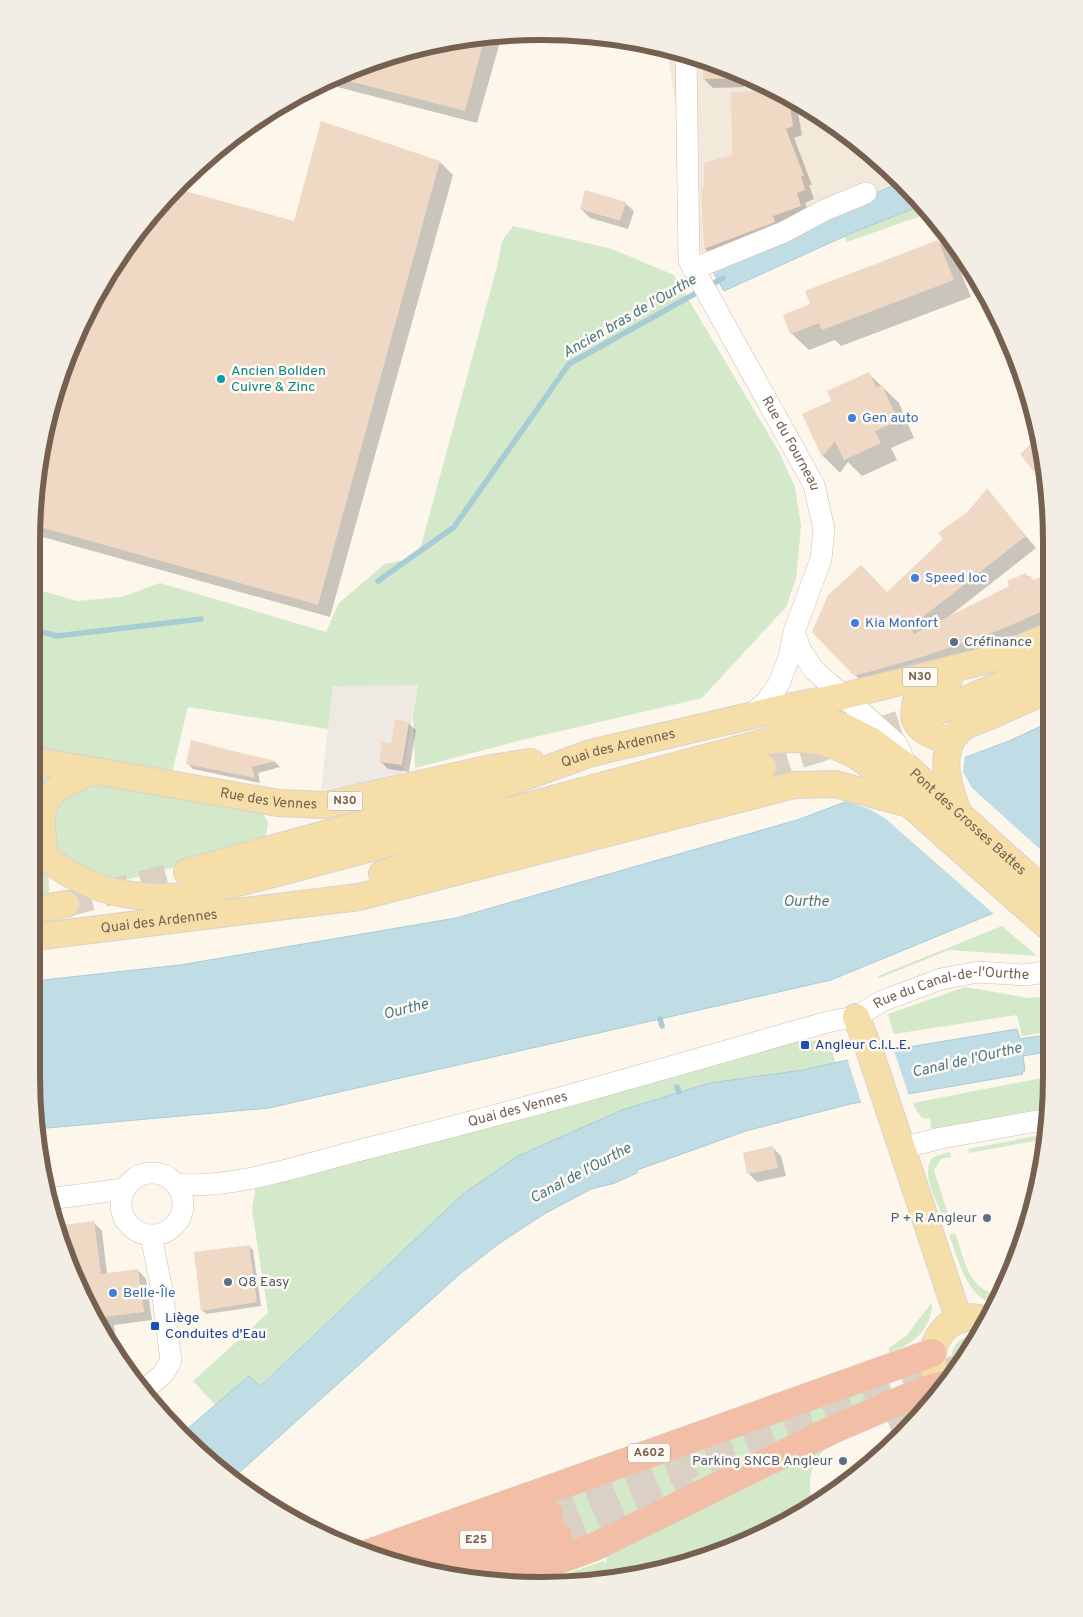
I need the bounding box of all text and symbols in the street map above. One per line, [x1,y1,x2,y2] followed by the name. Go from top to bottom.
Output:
[560,271,701,363] water label: Ancien bras de l'Ourthe
[231,363,326,396] place label: Ancien Boliden Cuivre & Zinc
[215,373,227,385] marker: Ancien Boliden Cuivre & Zinc
[758,393,823,492] street label: Rue du Fourneau
[862,410,919,427] place label: Gen auto
[846,412,858,424] marker: Gen auto
[925,570,987,587] place label: Speed loc
[909,572,921,584] marker: Speed loc
[865,615,938,632] place label: Kia Monfort
[849,617,861,629] marker: Kia Monfort
[964,634,1032,651] place label: Créfinance
[948,636,960,648] marker: Créfinance
[902,668,938,686] road number: N30
[559,725,677,772] street label: Quai des Ardennes
[906,765,1030,879] street label: Pont des Grosses Battes
[219,784,318,813] street label: Rue des Vennes
[328,791,362,810] road number: N30
[783,893,829,912] water label: Ourthe
[100,906,218,937] street label: Quai des Ardennes
[870,964,1030,1013] street label: Rue du Canal-de-l'Ourthe
[382,995,431,1025] water label: Ourthe
[815,1037,910,1054] place label: Angleur C.I.L.E.
[799,1039,811,1051] marker: Angleur C.I.L.E.
[910,1039,1024,1083] water label: Canal de l'Ourthe
[466,1088,570,1131] street label: Quai des Vennes
[527,1139,635,1209] water label: Canal de l'Ourthe
[890,1210,978,1227] place label: P + R Angleur
[981,1212,993,1224] marker: P + R Angleur
[238,1274,289,1291] place label: Q8 Easy
[222,1276,234,1288] marker: Q8 Easy
[123,1284,175,1302] place label: Belle-Île
[107,1287,119,1299] marker: Belle-Île
[165,1310,266,1343] place label: Liège Conduites d'Eau
[149,1320,161,1332] marker: Liège Conduites d'Eau
[628,1444,670,1462] road number: A602
[692,1453,834,1470] place label: Parking SNCB Angleur
[837,1455,849,1467] marker: Parking SNCB Angleur
[460,1530,492,1550] road number: E25

